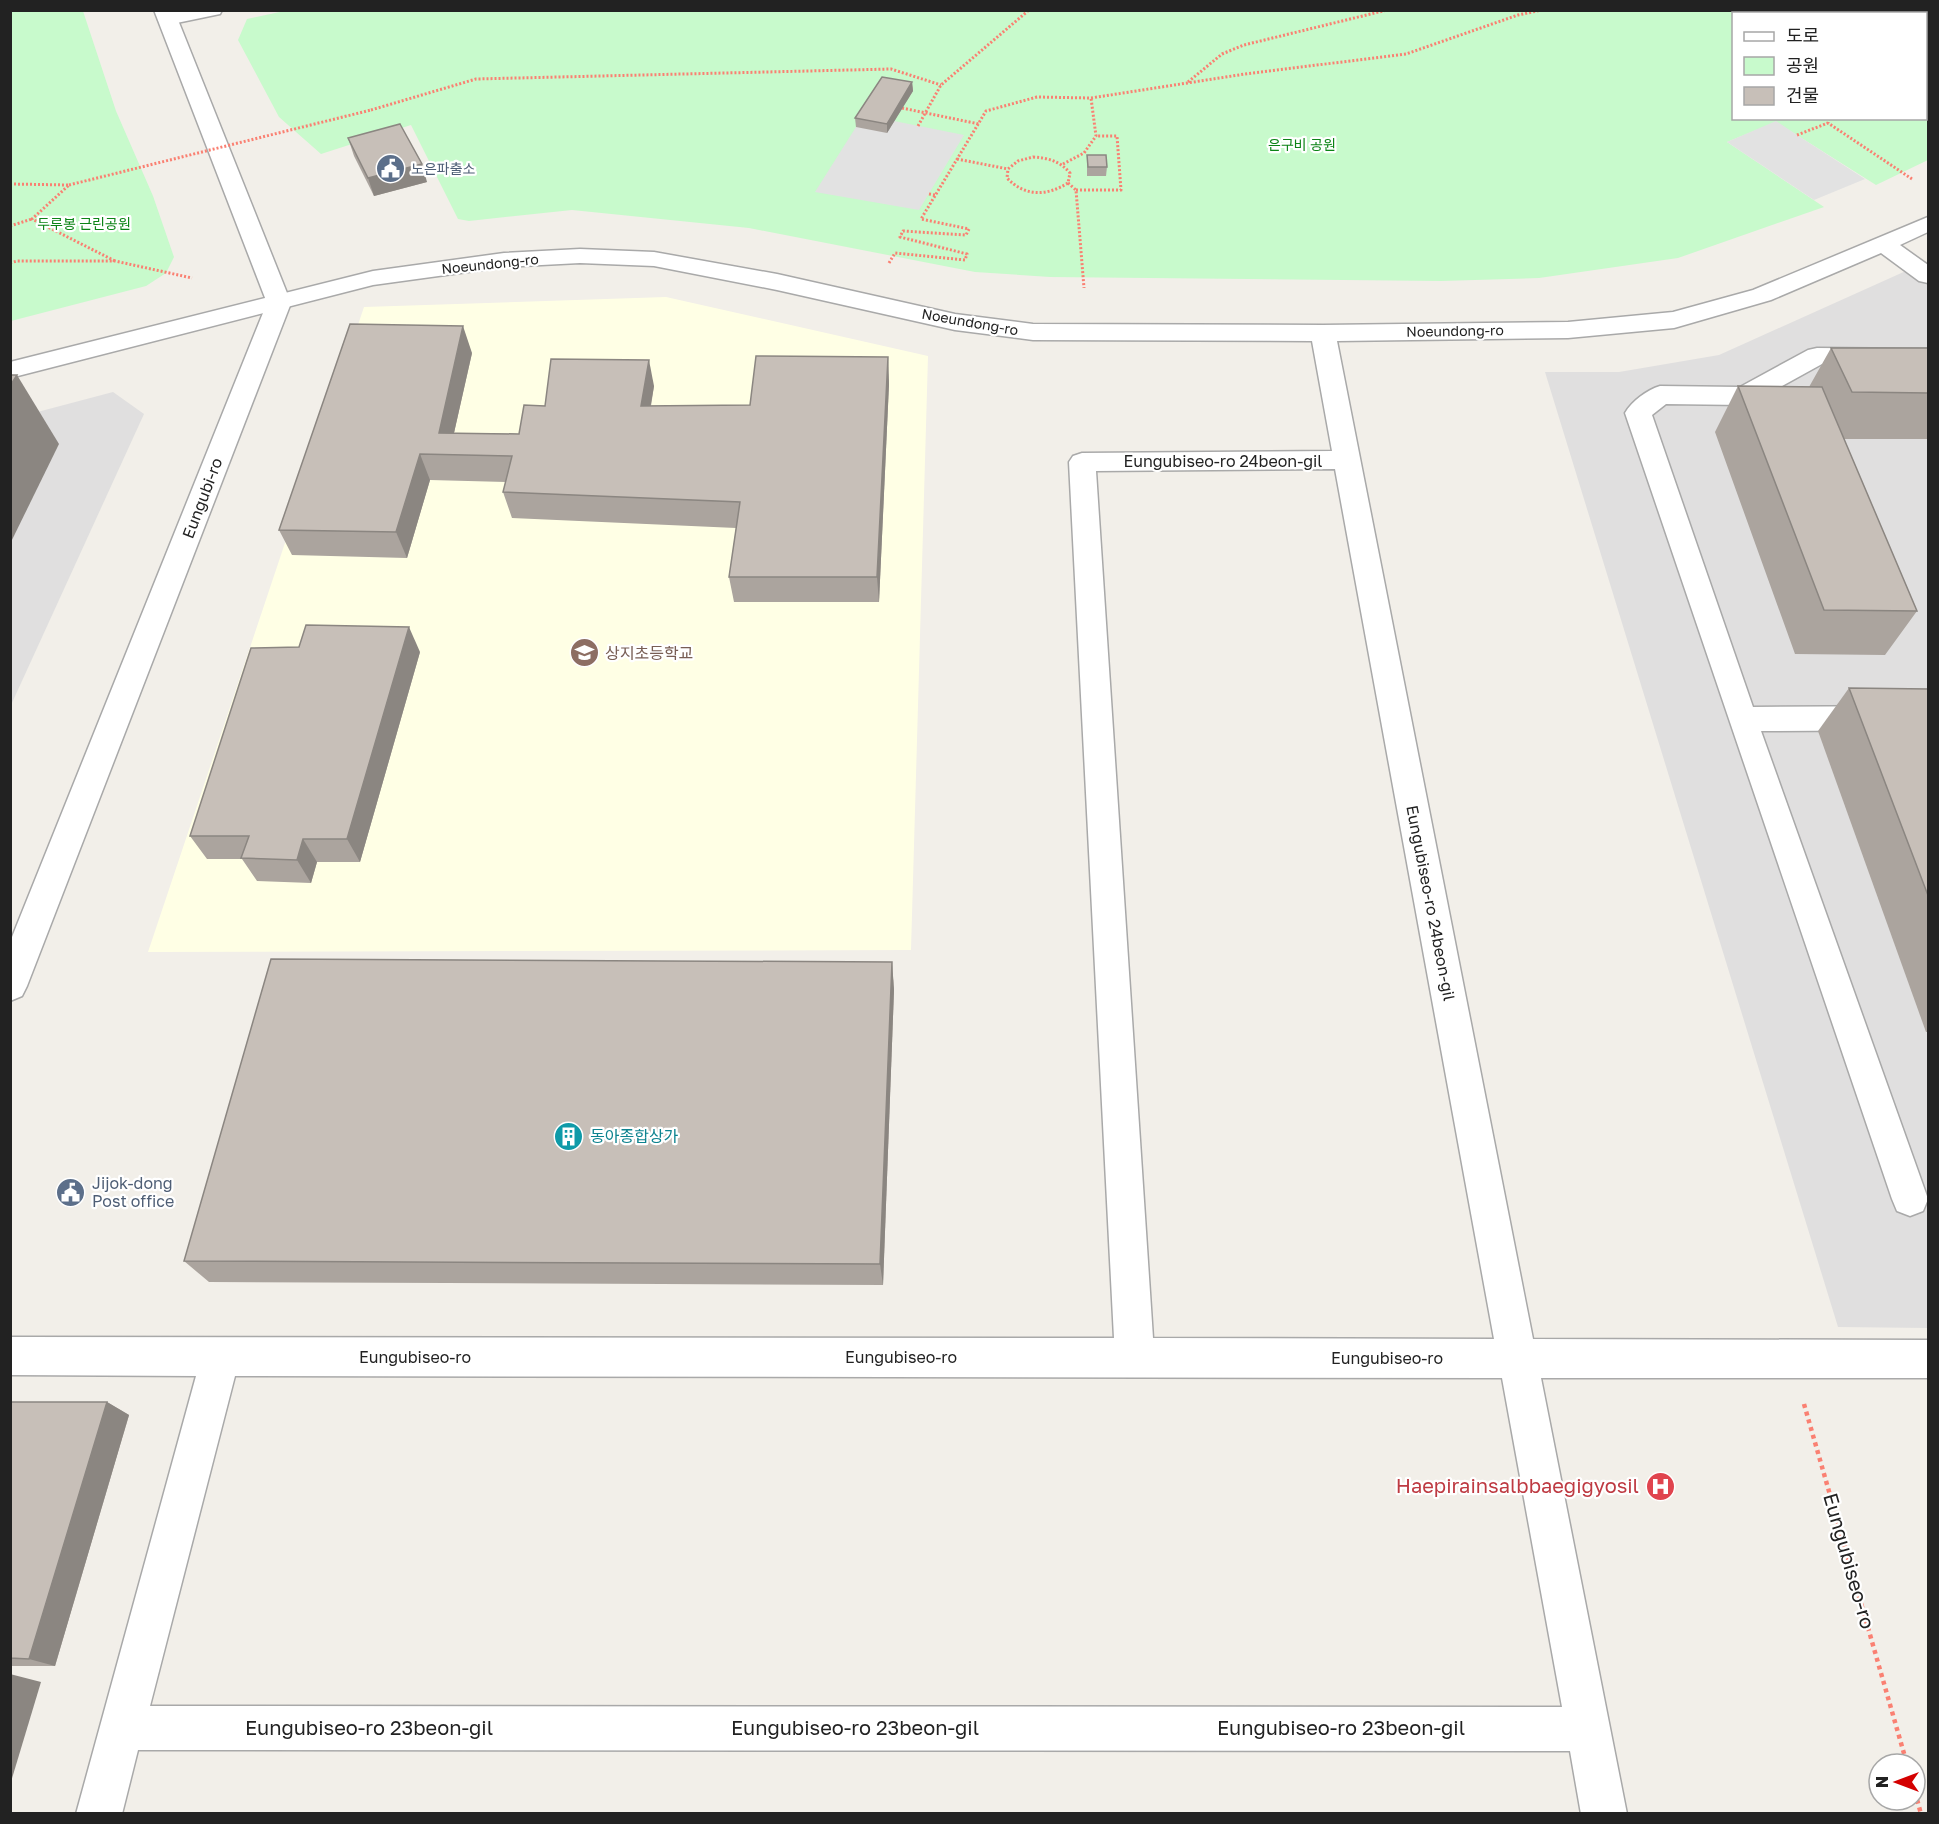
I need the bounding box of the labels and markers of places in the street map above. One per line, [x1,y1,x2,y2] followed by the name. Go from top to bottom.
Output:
[374,153,406,185] public building icon: 노은파출소
[411,160,476,177] place label: 노은파출소
[568,637,600,669] school or university icon: 상지초등학교
[605,643,693,663] place label: 상지초등학교
[553,1120,585,1152] building icon: 동아종합상가
[590,1126,679,1146] place label: 동아종합상가
[92,1173,174,1211] place label: Jijok-dong Post office
[55,1176,87,1208] public building icon: Jijok-dong Post office
[1644,1470,1676,1502] hospital icon: Haepirainsalbbaegigyosil
[1396,1473,1639,1497] place label: Haepirainsalbbaegigyosil

